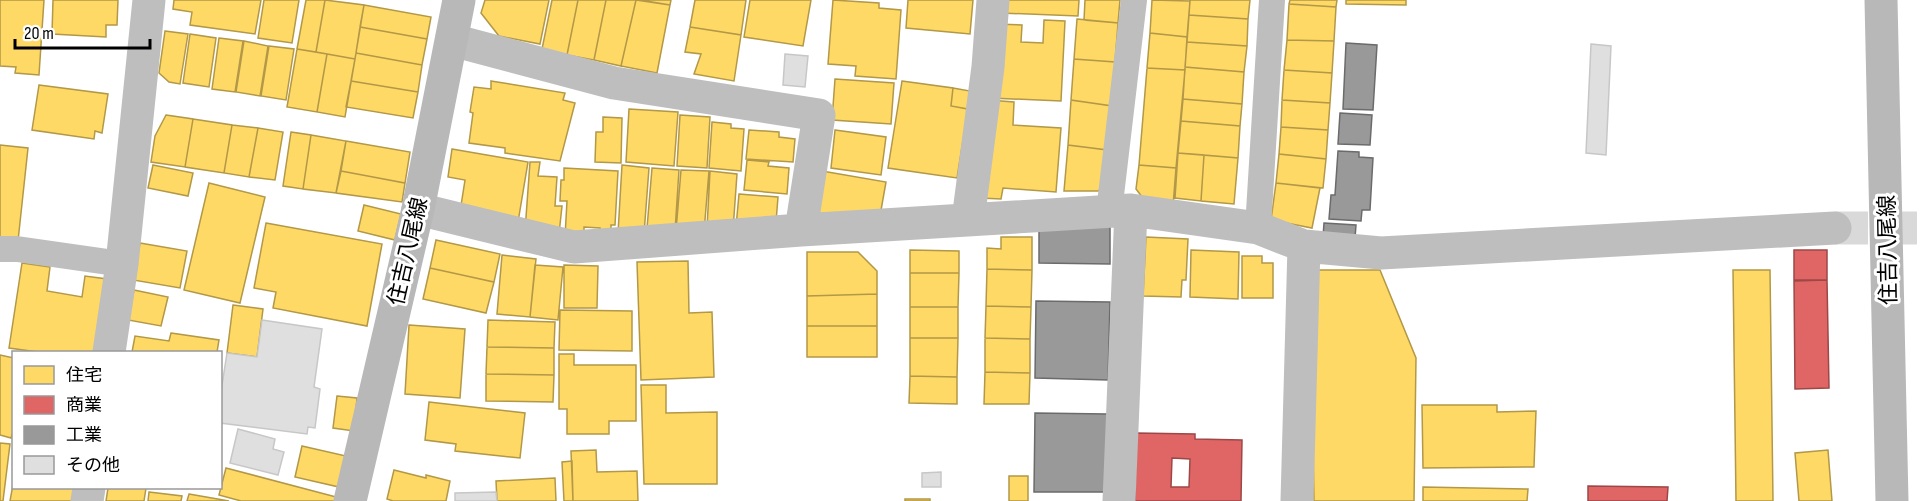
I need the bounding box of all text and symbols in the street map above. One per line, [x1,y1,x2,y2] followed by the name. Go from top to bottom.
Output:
[15,12,150,50] scale bar
[24,23,54,44] text: 20 m
[383,195,434,308] street label: 住吉八尾線
[1874,195,1903,305] street label: 住吉八尾線
[12,351,222,489] legend
[66,365,102,386] text: 住宅
[66,395,102,416] text: 商業
[66,425,102,446] text: 工業
[66,455,120,476] text: その他

